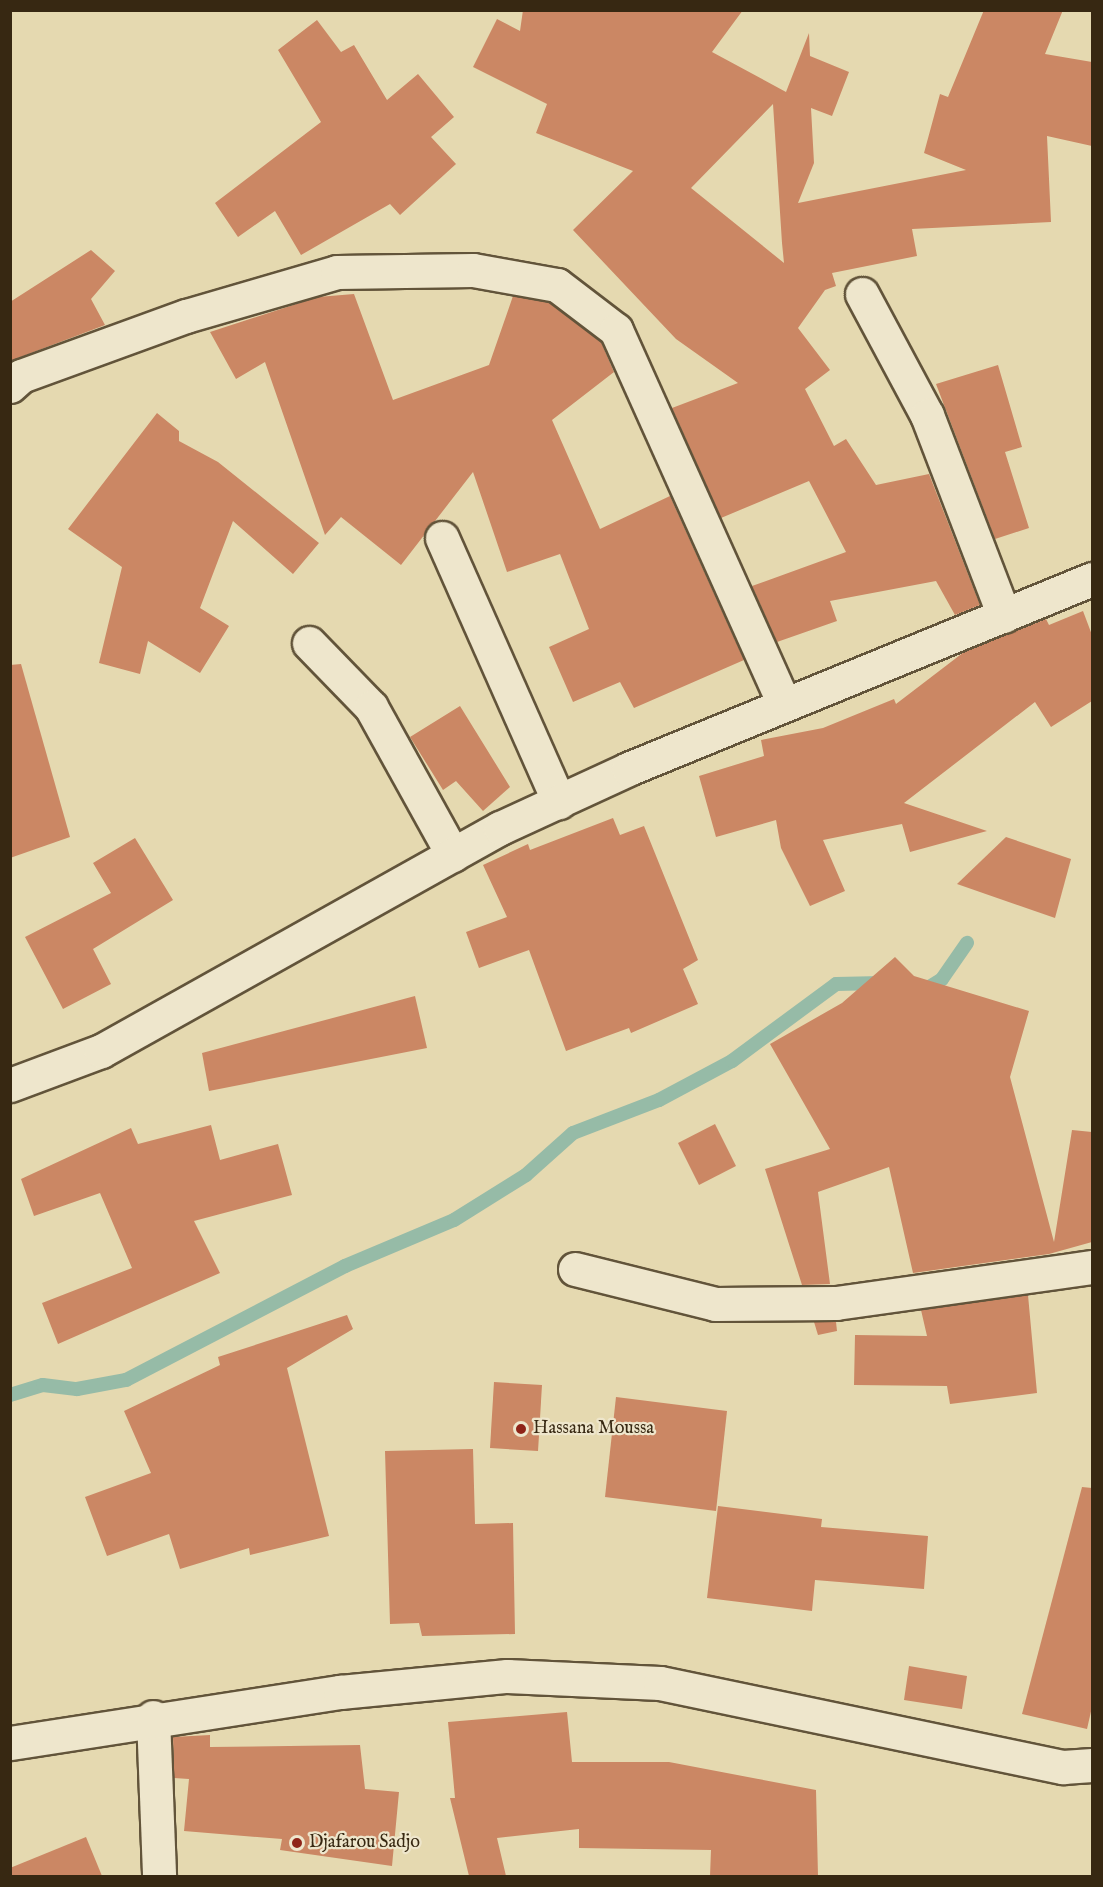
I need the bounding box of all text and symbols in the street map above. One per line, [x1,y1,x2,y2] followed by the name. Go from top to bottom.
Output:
[533,1418,654,1440] place label: Hassana Moussa
[514,1422,528,1436] marker: Hassana Moussa
[309,1832,420,1854] place label: Djafarou Sadjo
[290,1836,304,1850] marker: Djafarou Sadjo

